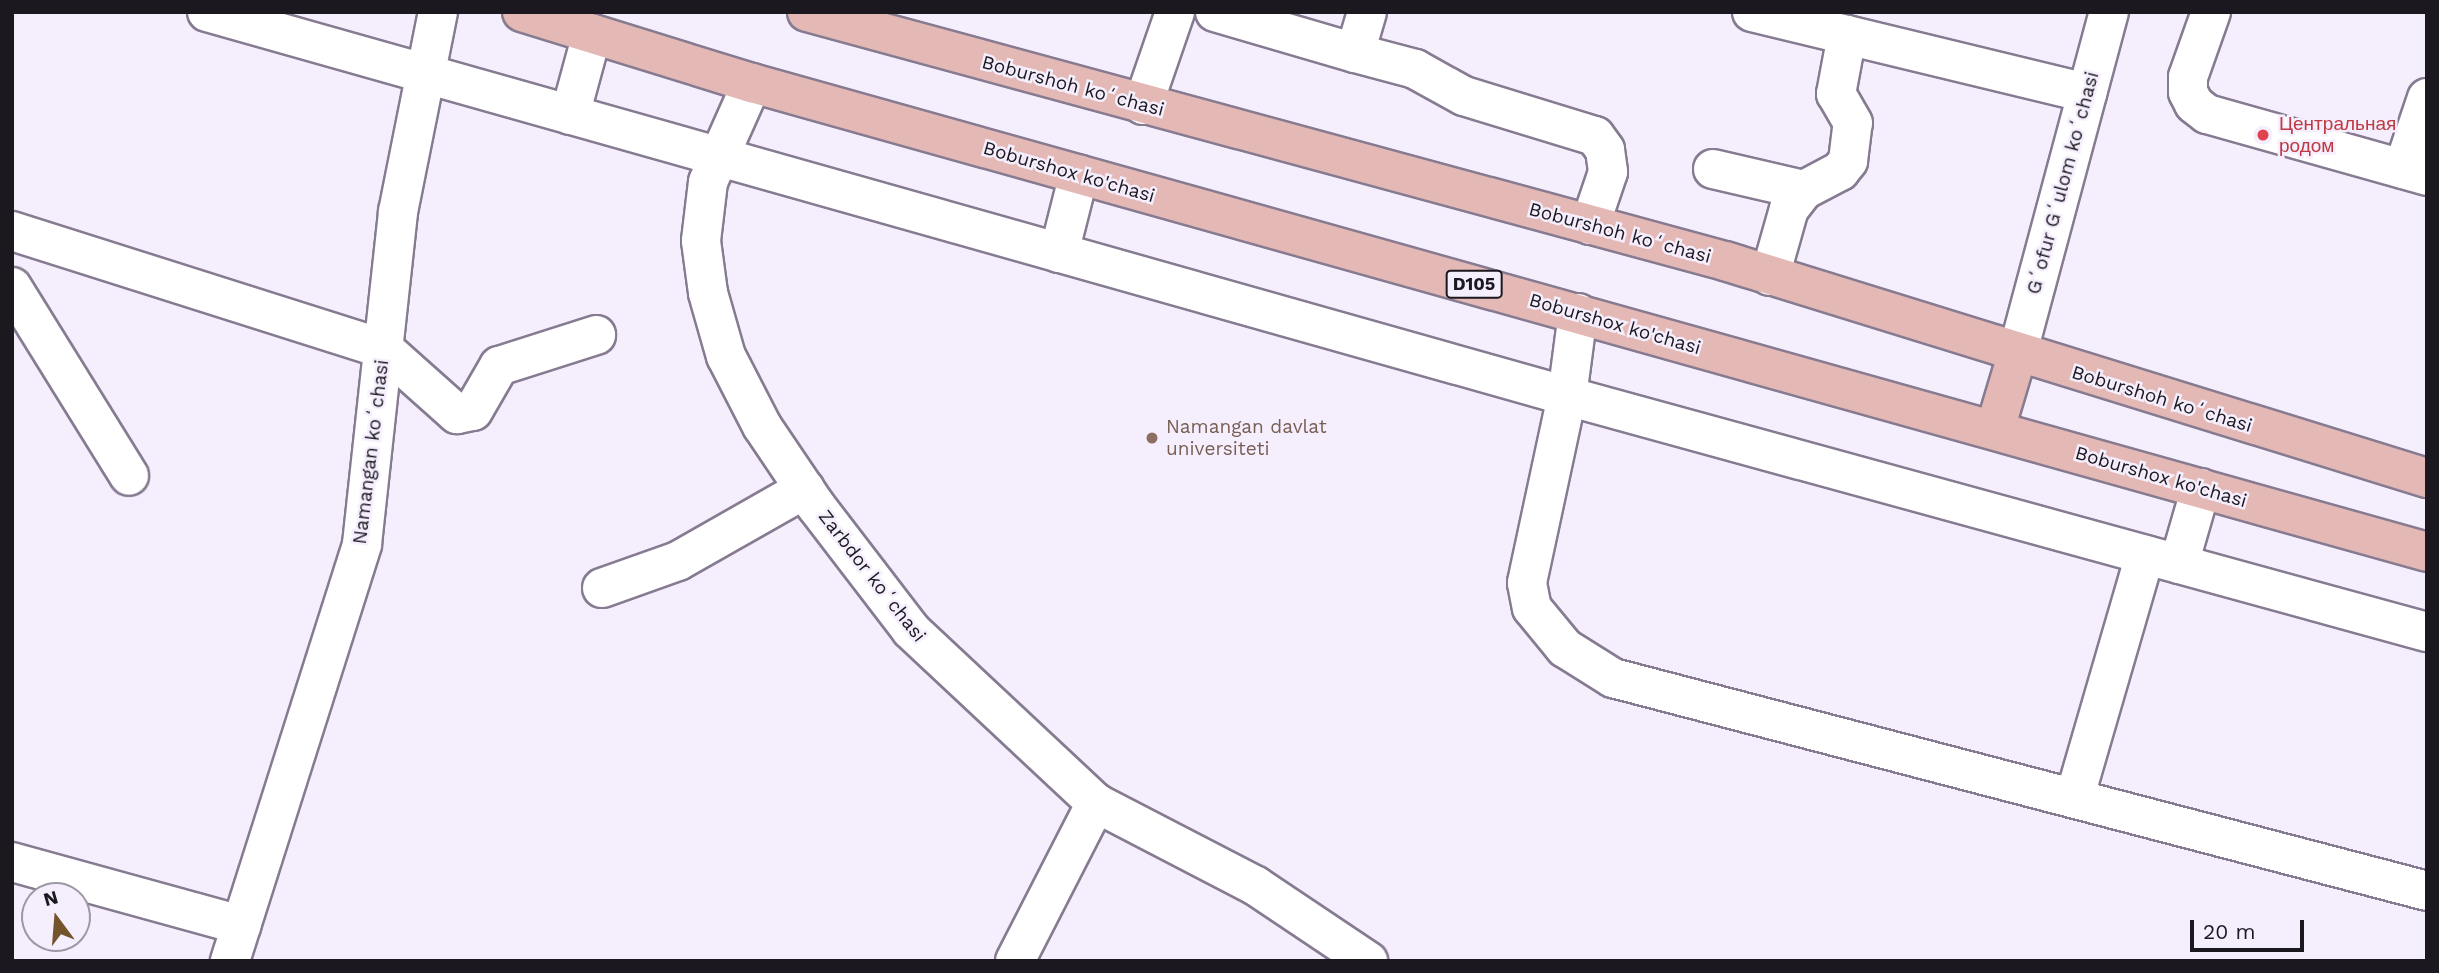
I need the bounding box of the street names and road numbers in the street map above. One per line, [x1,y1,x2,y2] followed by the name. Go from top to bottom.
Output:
[979,51,1167,121] street label: Boburshoh koʻchasi
[2022,69,2104,297] street label: Gʻofur Gʻulom koʻchasi
[980,137,1158,207] street label: Boburshox ko'chasi
[1526,198,1714,268] street label: Boburshoh koʻchasi
[1444,270,1504,298] road number: D105
[1526,289,1704,359] street label: Boburshox ko'chasi
[348,358,394,546] street label: Namangan koʻchasi
[2069,361,2255,437] street label: Boburshoh koʻchasi
[2072,442,2250,512] street label: Boburshox ko'chasi
[813,505,931,647] street label: Zarbdor koʻchasi

